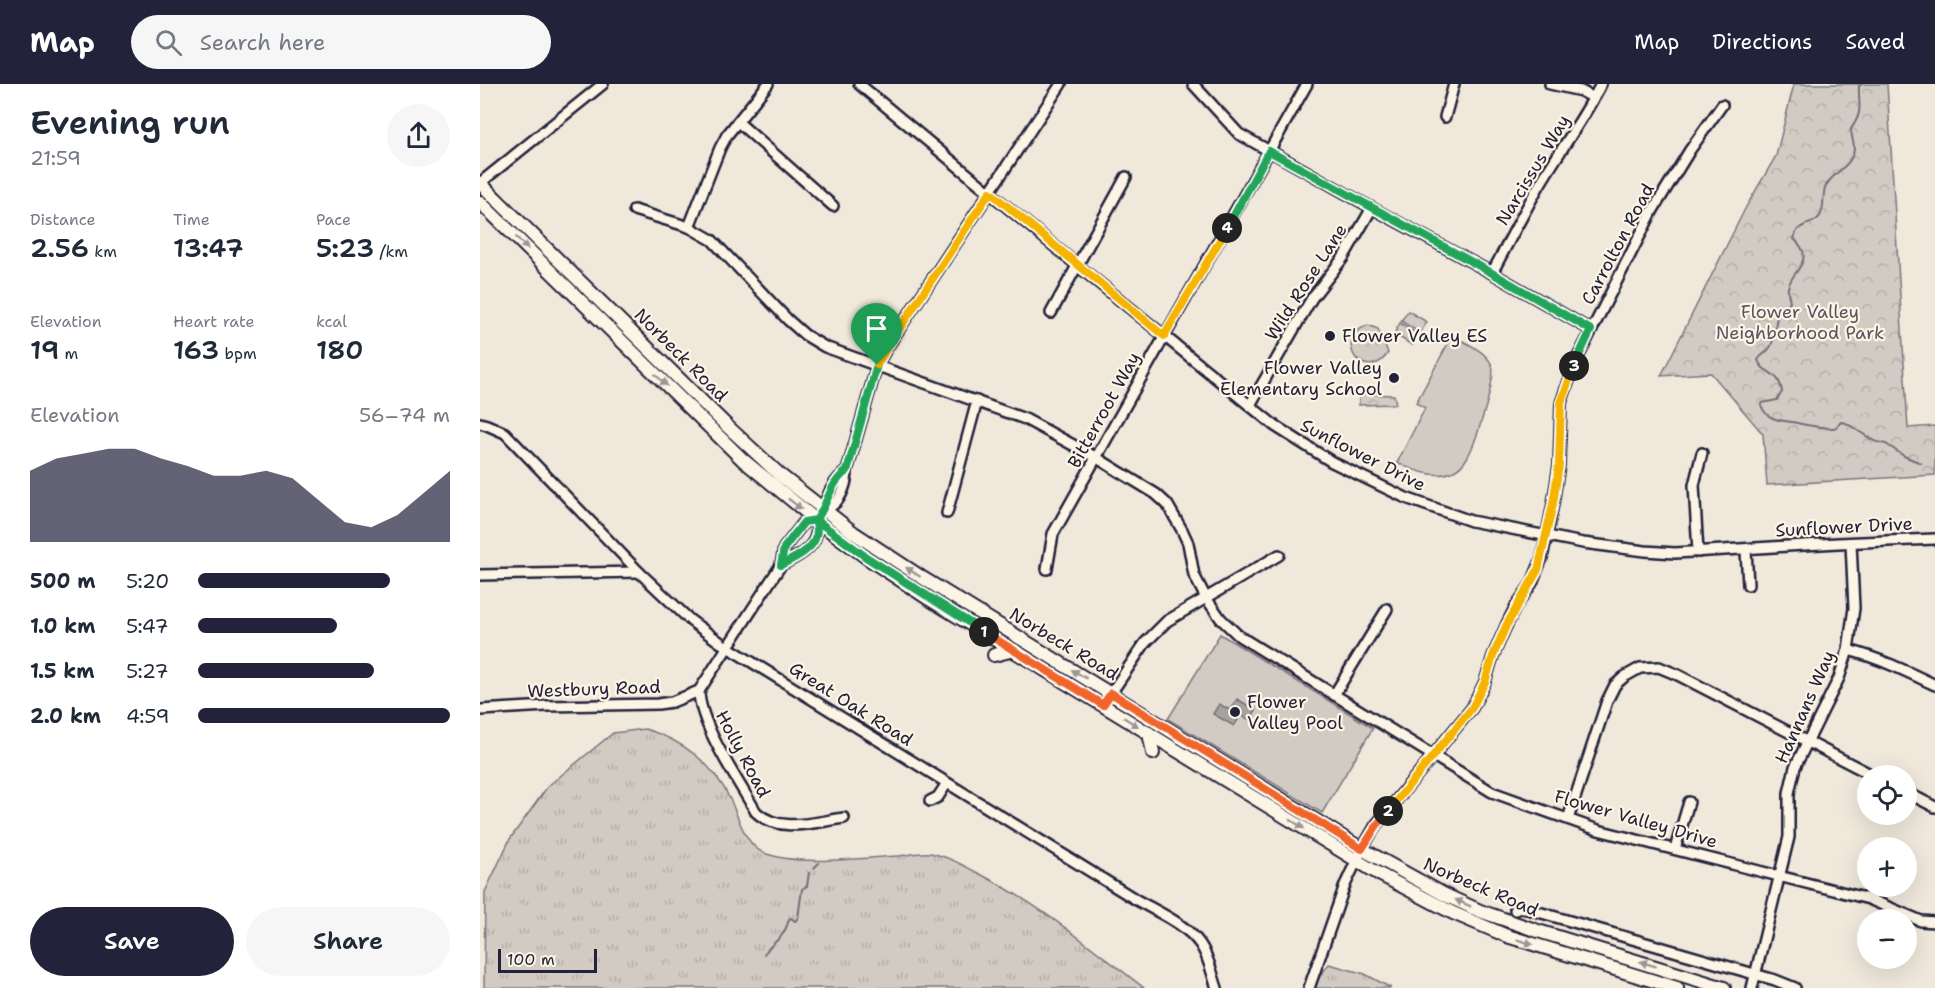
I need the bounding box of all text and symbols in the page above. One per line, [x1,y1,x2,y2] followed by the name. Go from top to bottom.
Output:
[131,15,551,69] search box
[30,23,95,61] text: Map
[152,26,185,59] icon: search
[200,28,325,57] text: Search here
[1634,28,1679,56] text: Map
[1712,28,1812,56] text: Directions
[1845,28,1905,56] text: Saved
[30,100,230,145] text: Evening run
[387,104,450,167] button: share
[1490,110,1576,230] street label: Narcissus Way
[30,145,81,171] text: 21:59
[1576,179,1660,309] street label: Carrolton Road
[30,209,96,230] text: Distance
[173,209,210,230] text: Time
[316,209,351,230] text: Pace
[1212,213,1242,243] pin: 4
[1221,217,1233,238] text: 4
[1259,219,1353,345] street label: Wild Rose Lane
[30,230,89,265] text: 2.56
[173,230,243,265] text: 13:47
[316,230,374,265] text: 5:23
[514,236,529,250] one-way arrow
[89,241,117,262] text: km
[374,241,408,262] text: /km
[1716,300,1884,345] park label: Flower Valley Neighborhood Park
[629,303,733,407] street label: Norbeck Road
[851,303,902,365] pin
[30,311,102,332] text: Elevation
[173,311,255,332] text: Heart rate
[316,311,347,332] text: kcal
[860,312,893,345] icon: arrive
[1342,324,1487,348] place label: Flower Valley ES
[1323,329,1337,343] marker: Flower Valley ES
[30,332,59,367] text: 19
[173,332,219,367] text: 163
[316,332,363,367] text: 180
[59,343,78,364] text: m
[219,343,257,364] text: bpm
[1062,348,1146,472] street label: Bitterroot Way
[1559,351,1589,381] pin: 3
[1568,355,1580,376] text: 3
[1220,356,1383,401] place label: Flower Valley Elementary School
[1387,371,1401,385] marker: Flower Valley Elementary School
[653,372,667,386] one-way arrow
[30,402,120,428] text: Elevation
[359,402,450,428] text: 56–74 m
[1296,413,1430,497] street label: Sunflower Drive
[787,497,803,510] one-way arrow
[1775,511,1913,543] street label: Sunflower Drive
[905,567,921,578] one-way arrow
[30,568,96,594] text: 500 m
[126,568,169,594] text: 5:20
[1005,602,1123,686] street label: Norbeck Road
[30,613,95,639] text: 1.0 km
[126,613,168,639] text: 5:47
[969,617,999,647] pin: 1
[980,621,988,642] text: 1
[1769,647,1841,767] street label: Hannans Way
[784,656,918,752] street label: Great Oak Road
[30,658,94,684] text: 1.5 km
[126,658,169,684] text: 5:27
[1070,669,1087,679] one-way arrow
[527,675,661,703] street label: Westbury Road
[1247,690,1343,735] place label: Flower Valley Pool
[30,703,101,729] text: 2.0 km
[126,703,170,729] text: 4:59
[1228,705,1242,719] marker: Flower Valley Pool
[710,706,776,802] street label: Holly Road
[1123,716,1139,727] one-way arrow
[1857,765,1917,969] map controls
[1857,765,1917,825] button: locate
[1552,784,1720,854] street label: Flower Valley Drive
[1373,796,1403,826] pin: 2
[1382,800,1394,821] text: 2
[1289,818,1305,829] one-way arrow
[1857,837,1917,897] button: +
[1420,852,1542,922] street label: Norbeck Road
[1453,898,1471,908] one-way arrow
[30,907,234,976] button: Save
[246,907,450,976] button: Share
[1857,909,1917,969] button: −
[1516,938,1534,947] one-way arrow
[498,946,597,974] scale bar
[507,949,555,970] text: 100 m
[1639,959,1657,968] one-way arrow

